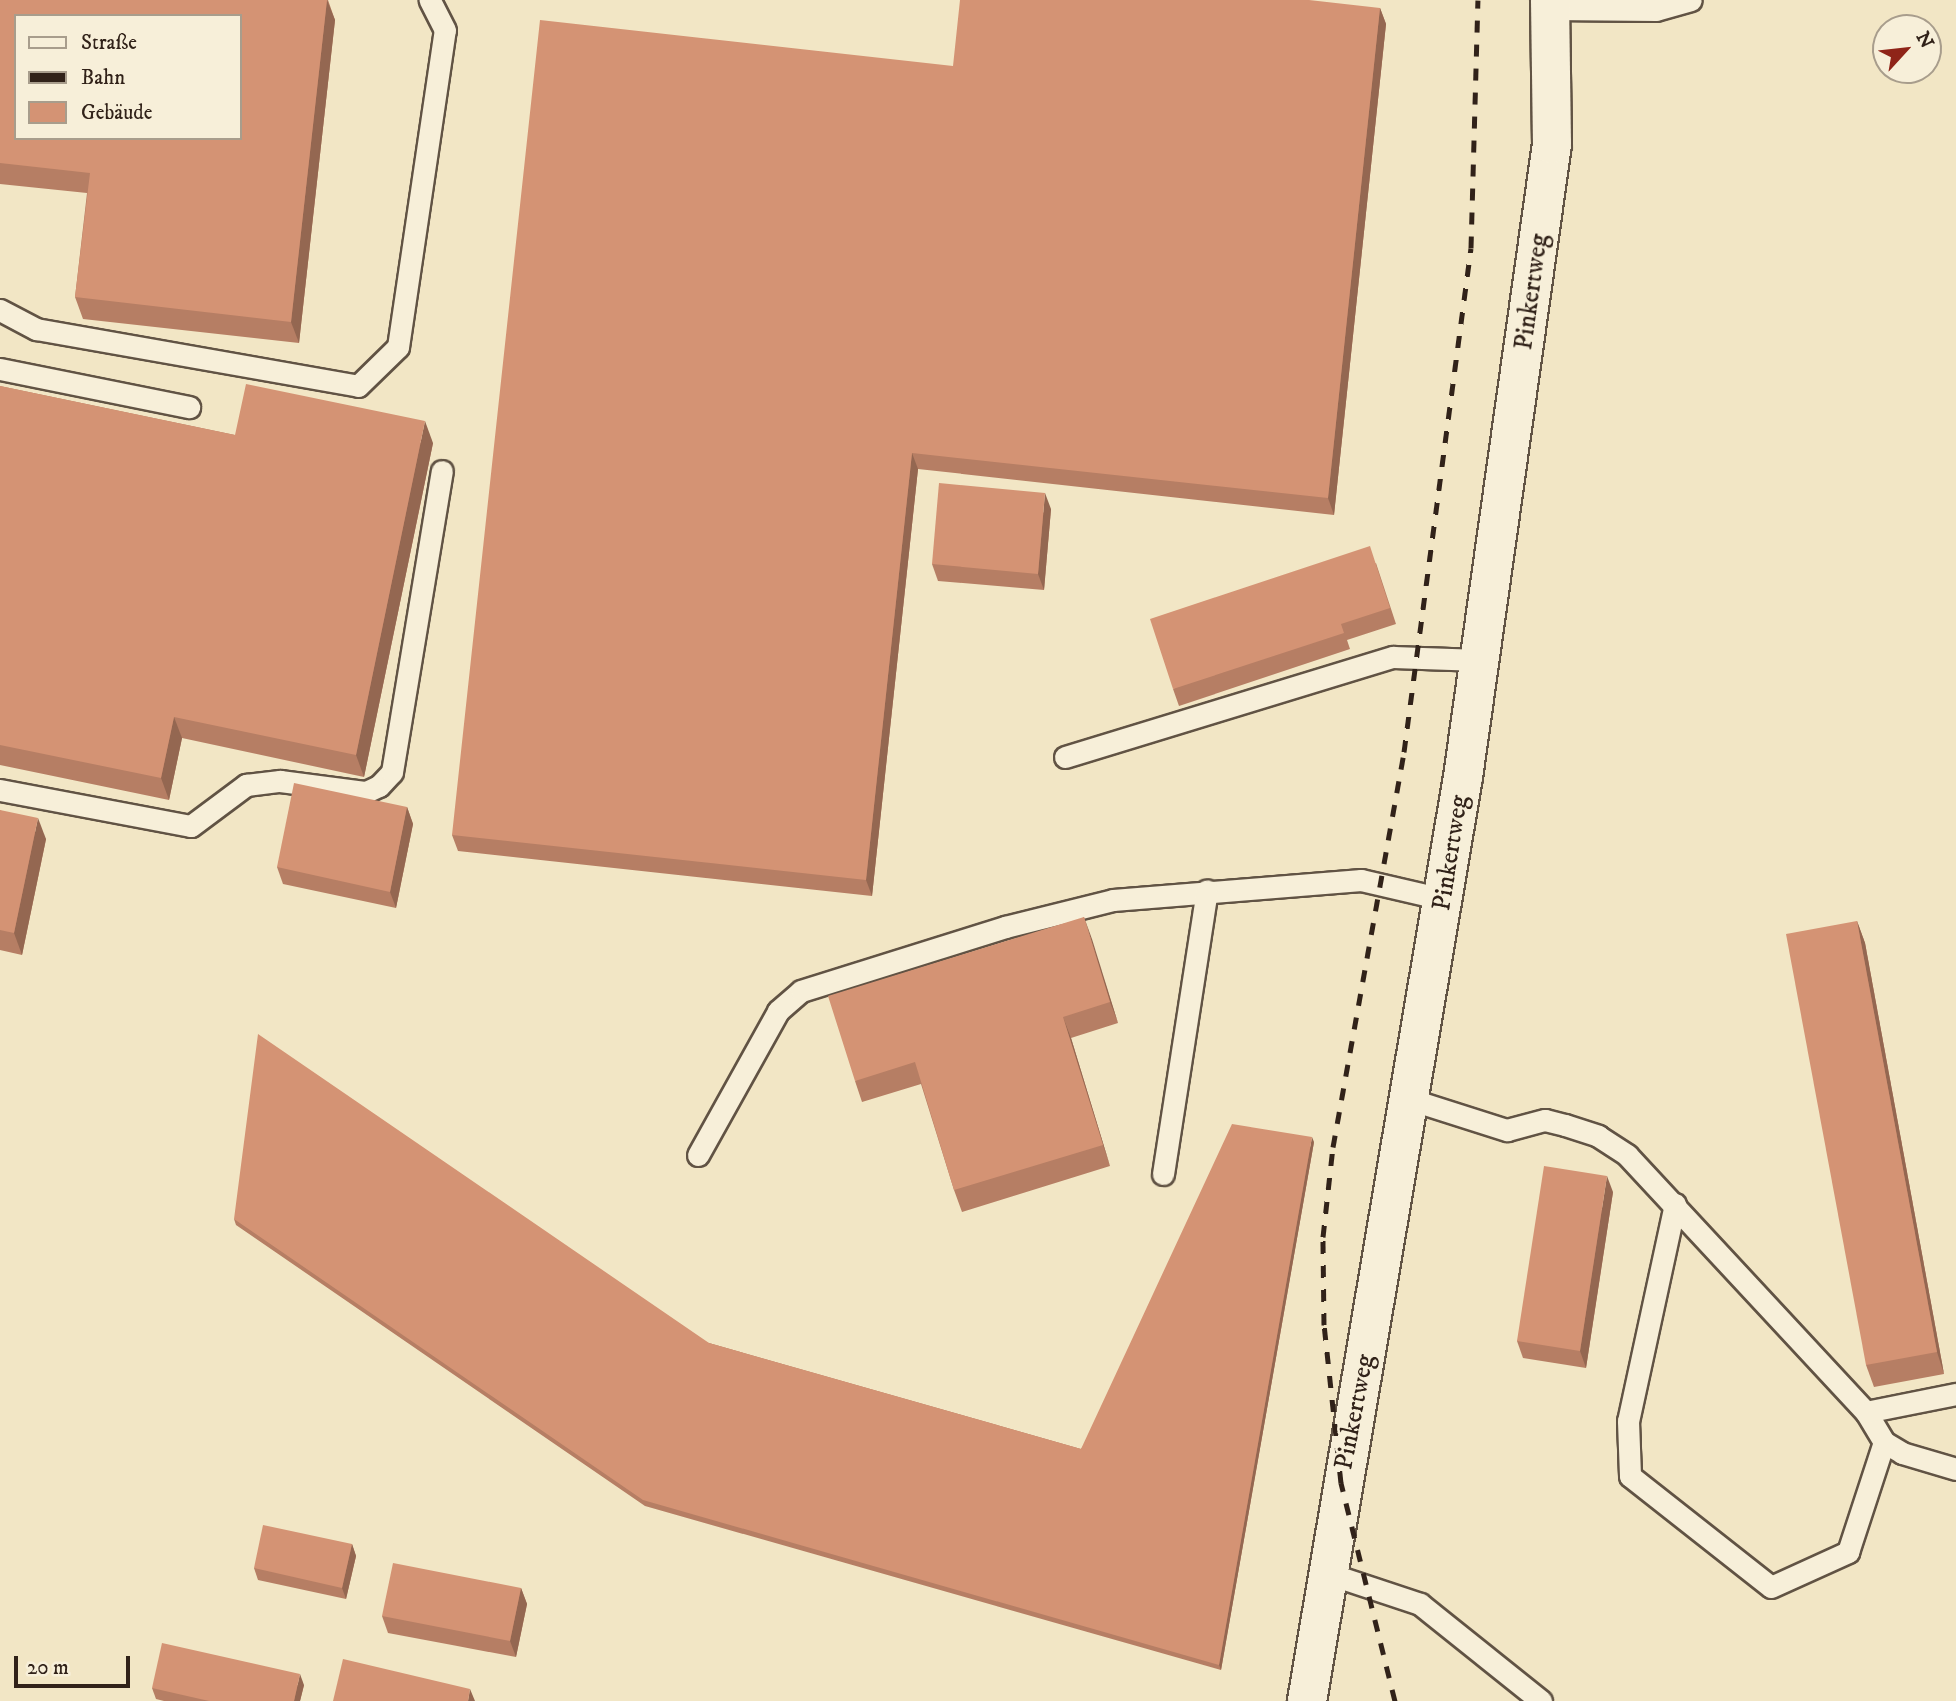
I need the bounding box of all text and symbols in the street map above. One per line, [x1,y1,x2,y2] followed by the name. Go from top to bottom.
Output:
[14,14,242,140] legend
[1872,14,1942,84] north arrow
[1911,28,1938,52] text: N
[81,30,137,56] text: Straße
[81,65,125,91] text: Bahn
[81,100,152,126] text: Gebäude
[1508,232,1556,352] street label: Pinkertweg
[1426,793,1476,913] street label: Pinkertweg
[1329,1352,1381,1472] street label: Pinkertweg
[18,1642,133,1686] scale bar
[27,1655,69,1681] text: 20 m

